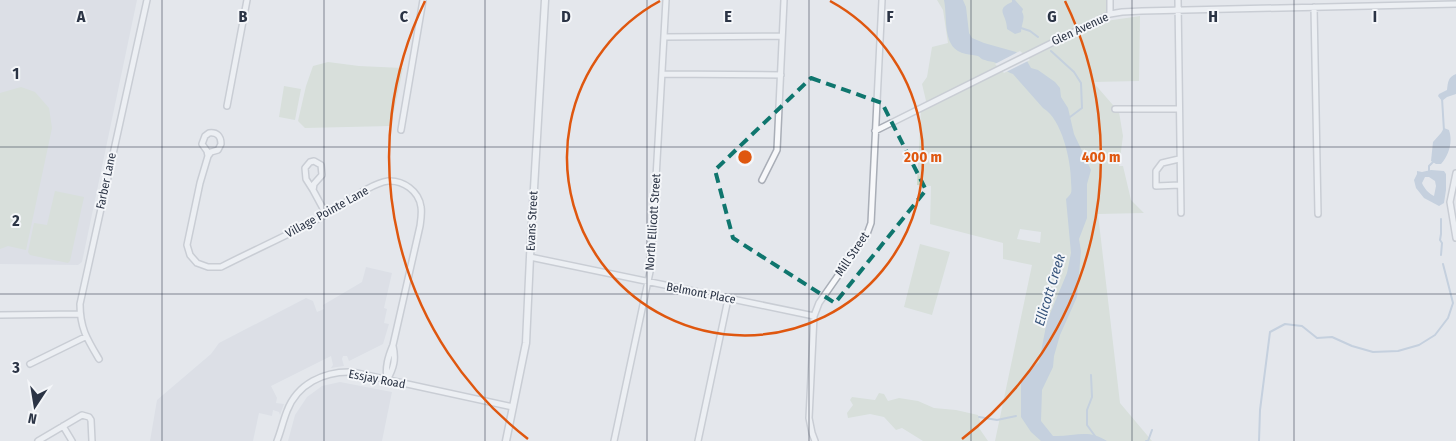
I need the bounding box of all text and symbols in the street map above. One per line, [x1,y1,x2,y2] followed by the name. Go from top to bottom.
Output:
[76,7,86,26] text: A
[239,7,248,26] text: B
[400,7,409,26] text: C
[561,7,571,26] text: D
[724,7,732,26] text: E
[886,7,894,26] text: F
[1208,7,1218,26] text: H
[1373,7,1377,26] text: I
[1049,10,1111,48] street label: Glen Avenue
[13,64,19,83] text: 1
[736,148,754,166] centre of rings
[903,148,942,166] text: 200 m
[1082,148,1120,166] text: 400 m
[93,151,119,210] street label: Farber Lane
[643,173,663,271] street label: North Ellicott Street
[283,183,371,241] street label: Village Pointe Lane
[523,190,541,251] street label: Evans Street
[11,211,20,230] text: 2
[832,229,872,279] street label: Mill Street
[1031,252,1069,328] water label: Ellicott Creek
[665,279,737,307] street label: Belmont Place
[11,358,20,377] text: 3
[347,367,407,391] street label: Essjay Road
[10,381,60,431] north arrow
[27,409,38,427] text: N

